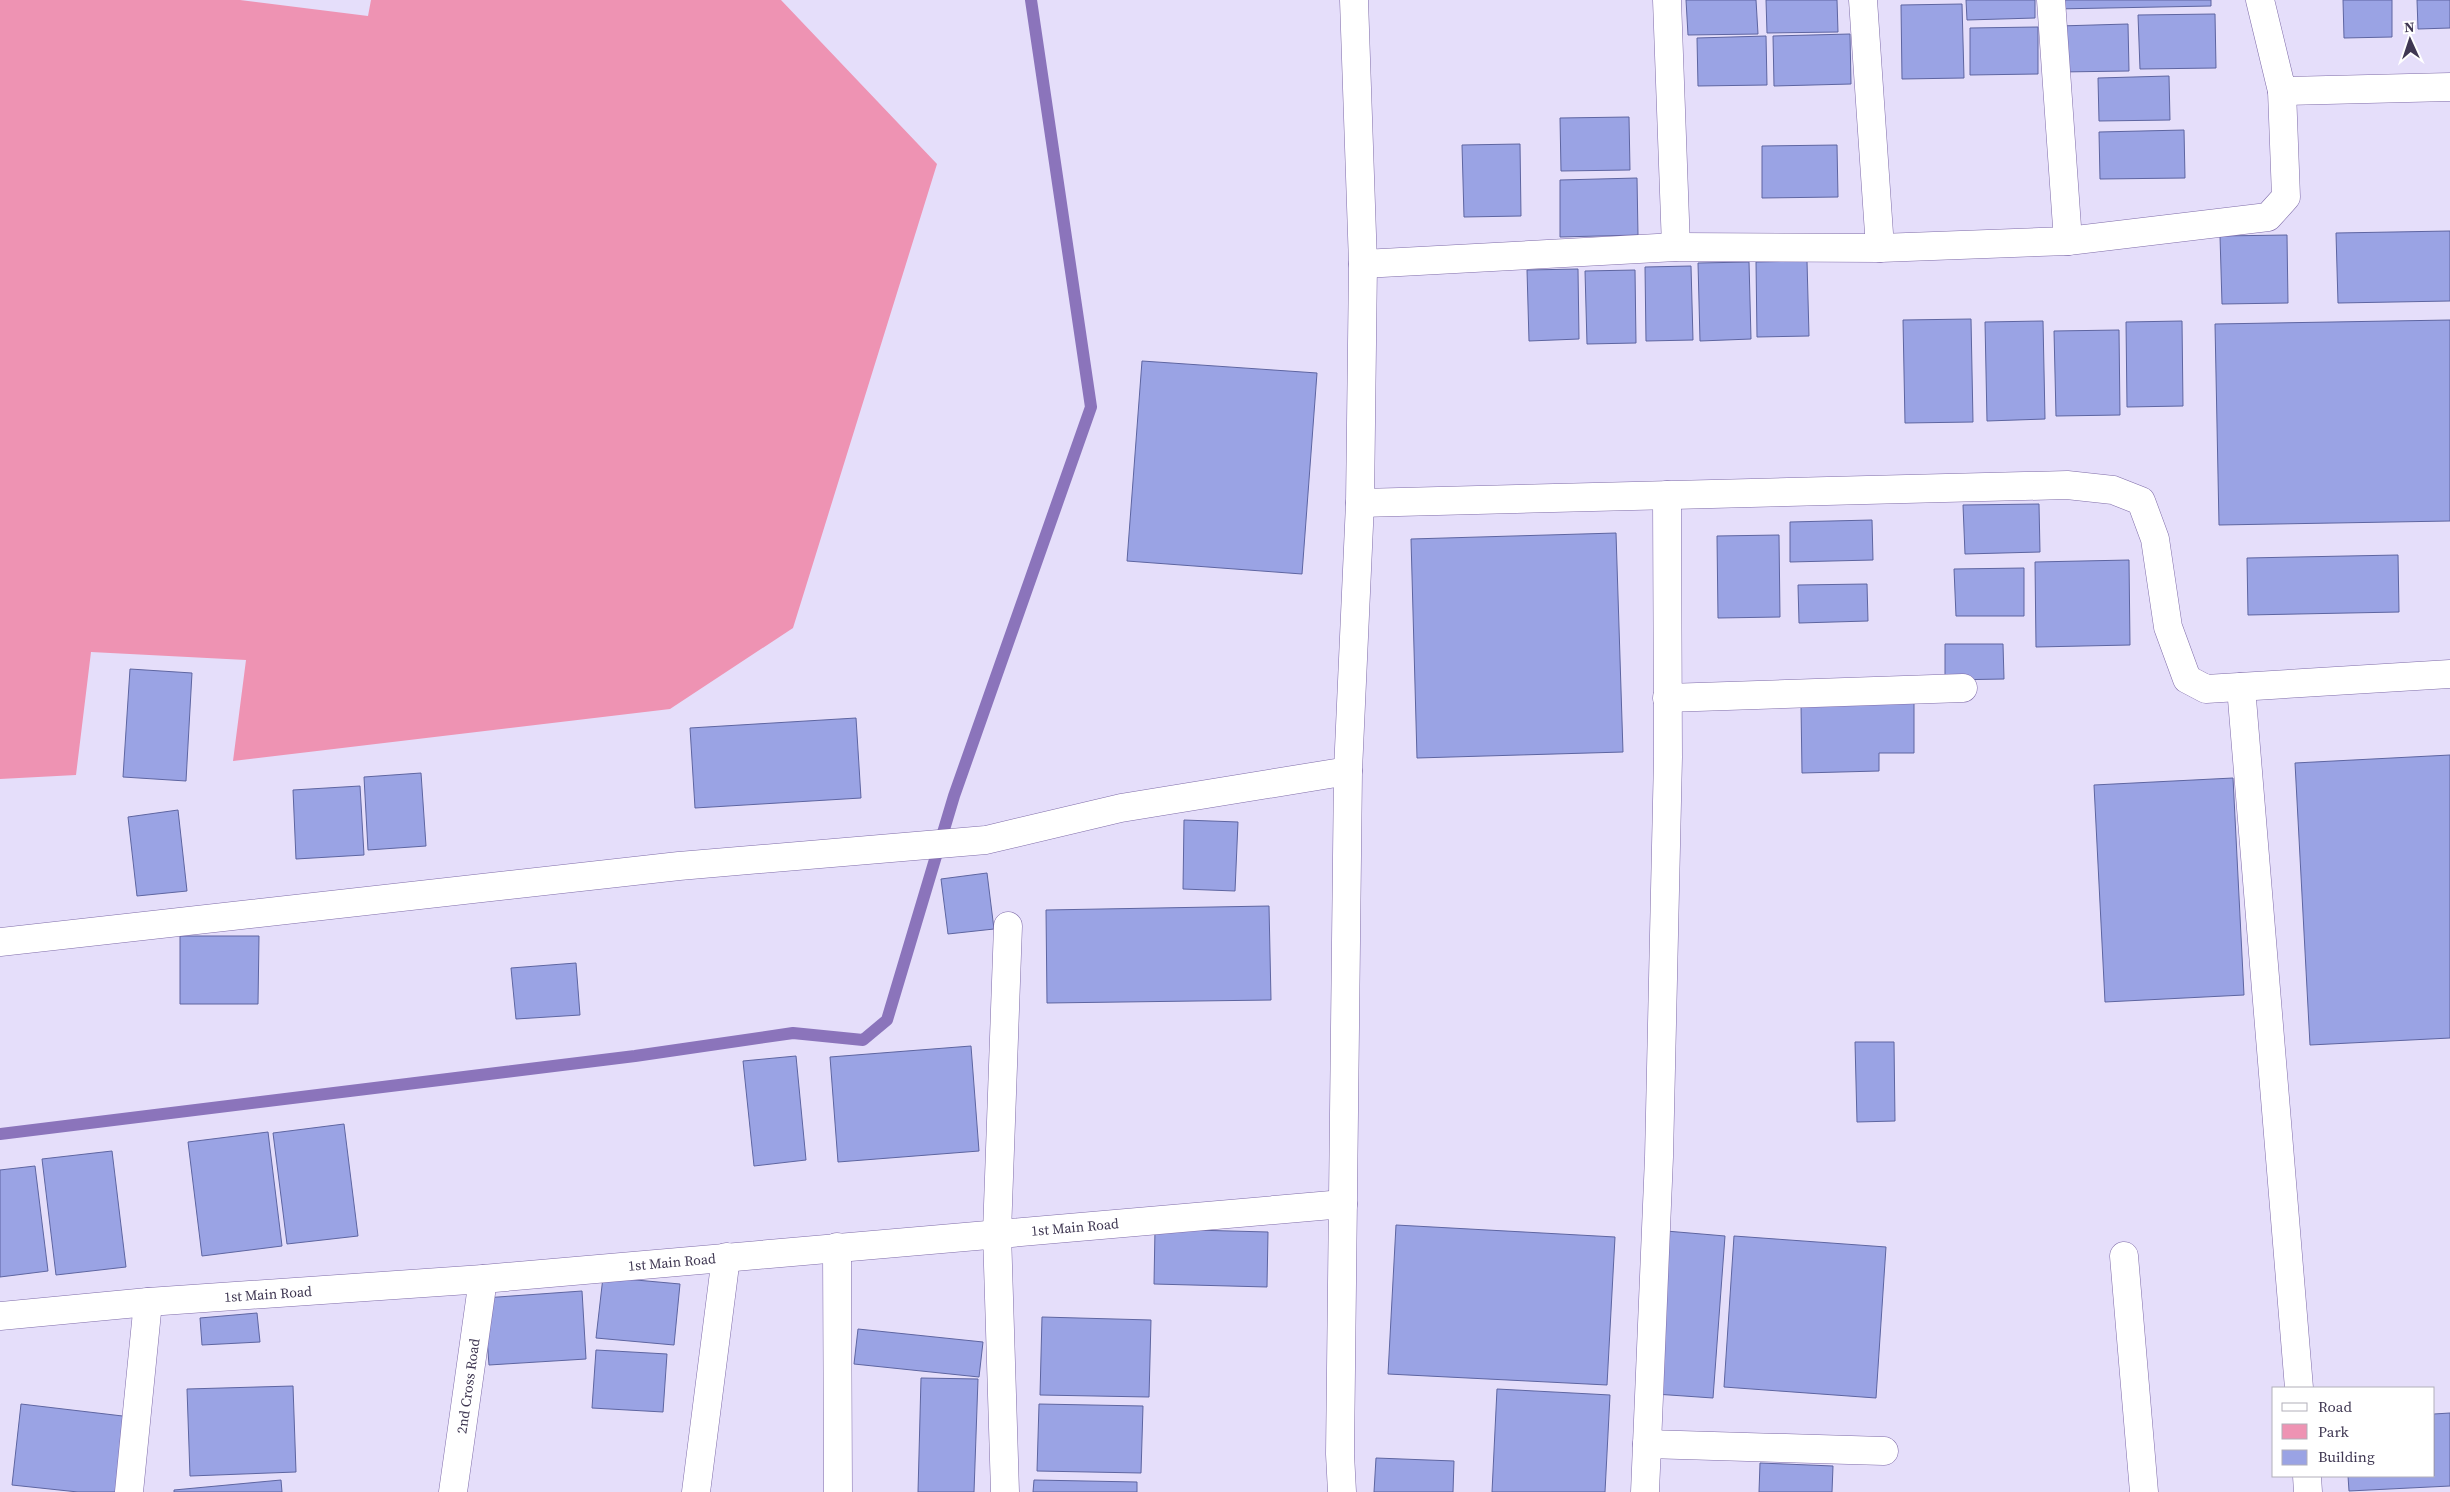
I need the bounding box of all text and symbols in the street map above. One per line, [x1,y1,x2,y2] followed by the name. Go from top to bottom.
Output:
[2385,15,2435,65] north arrow
[2404,17,2415,37] text: N
[1030,1213,1120,1241] street label: 1st Main Road
[627,1248,717,1276] street label: 1st Main Road
[223,1281,313,1307] street label: 1st Main Road
[451,1337,485,1435] street label: 2nd Cross Road
[2272,1387,2435,1477] legend
[2318,1396,2352,1417] text: Road
[2318,1421,2350,1442] text: Park
[2318,1446,2375,1467] text: Building

